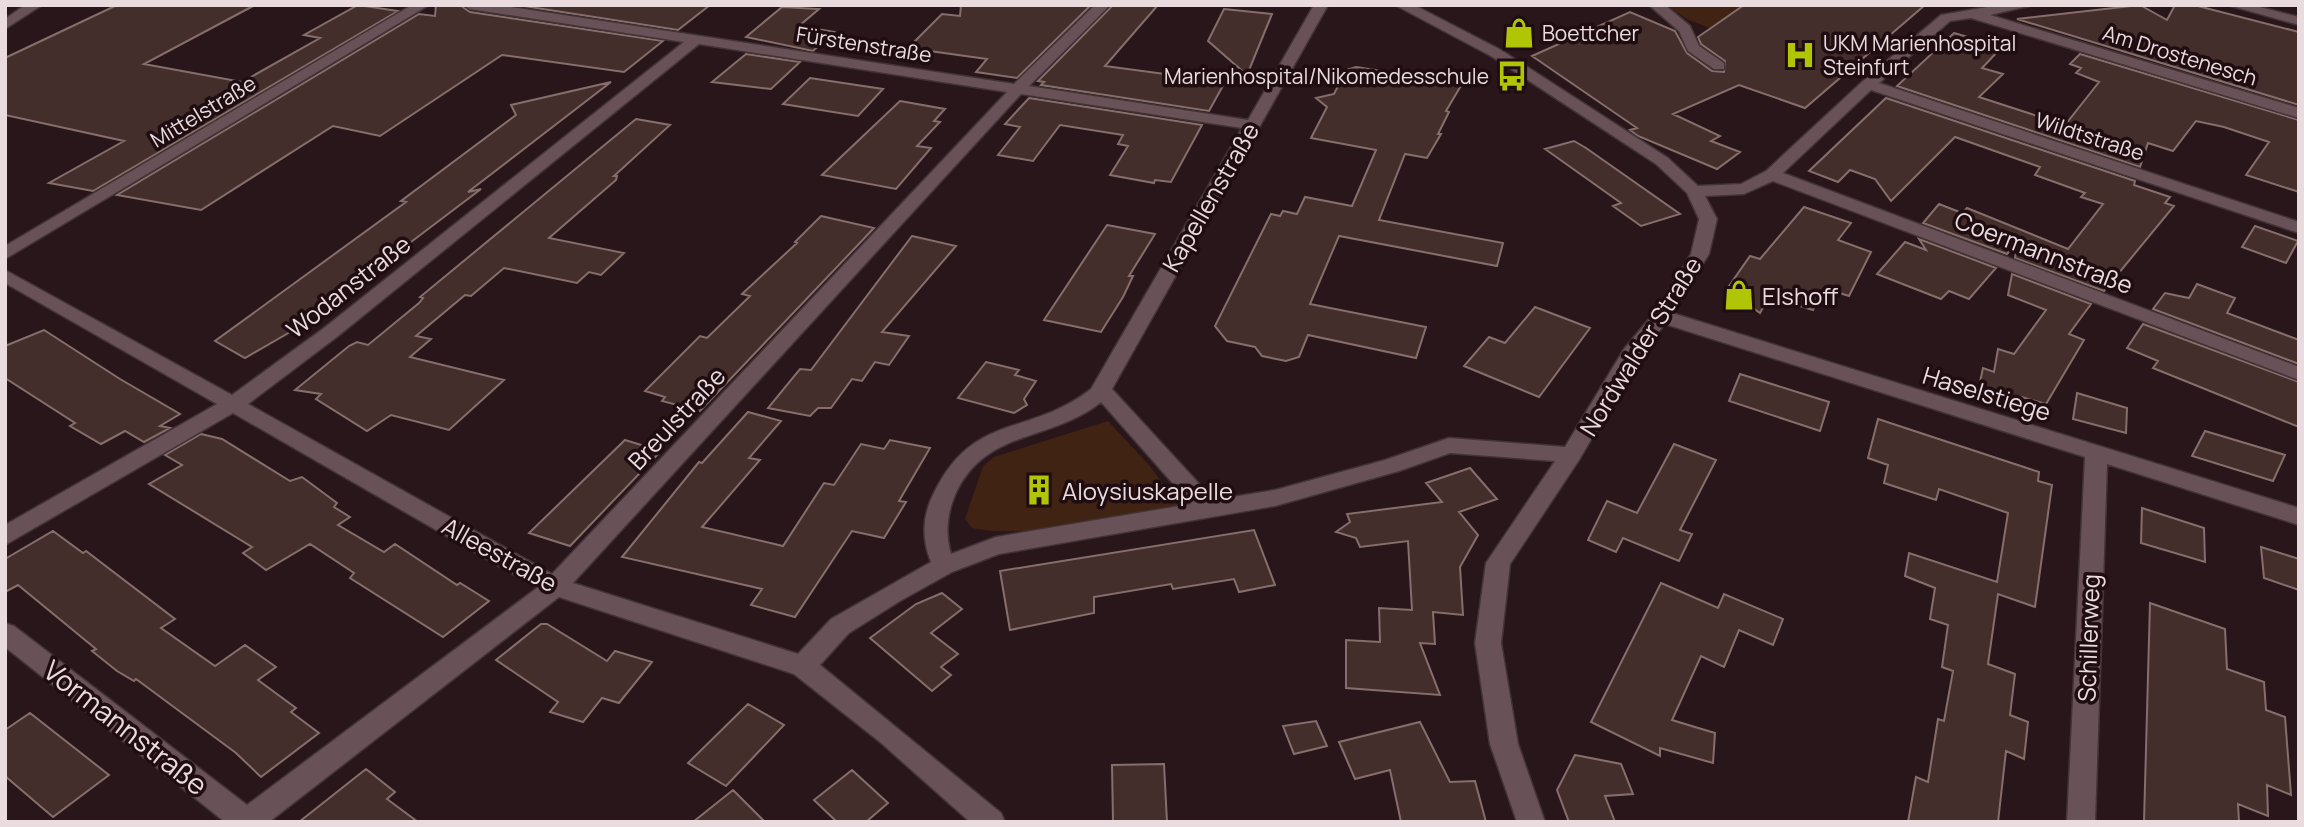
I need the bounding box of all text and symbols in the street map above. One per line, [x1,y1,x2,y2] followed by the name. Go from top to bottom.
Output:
[1502,16,1536,50] shop icon: Boettcher
[2099,18,2261,92] street label: Am Drostenesch
[794,19,934,69] street label: Fürstenstraße
[1542,19,1640,47] place label: Boettcher
[1823,29,2016,81] place label: UKM Marienhospital Steinfurt
[1783,38,1817,72] hospital icon: UKM Marienhospital Steinfurt
[1495,59,1529,93] bus stop icon: Marienhospital/Nikomedesschule
[1164,62,1489,90] place label: Marienhospital/Nikomedesschule
[145,69,261,153] street label: Mittelstraße
[2032,105,2148,167] street label: Wildtstraße
[1154,116,1266,278] street label: Kapellenstraße
[1950,203,2138,301] street label: Coermannstraße
[279,227,417,345] street label: Wodanstraße
[1571,250,1709,442] street label: Nordwalder Straße
[1722,278,1756,312] shop icon: Elshoff
[1762,279,1838,312] place label: Elshoff
[1919,358,2055,428] street label: Haselstiege
[620,360,732,476] street label: Breulstraße
[1022,473,1056,507] building icon: Aloysiuskapelle
[1062,474,1233,507] place label: Aloysiuskapelle
[437,509,563,599] street label: Alleestraße
[2069,573,2107,703] street label: Schillerweg
[36,651,216,803] street label: Vormannstraße

